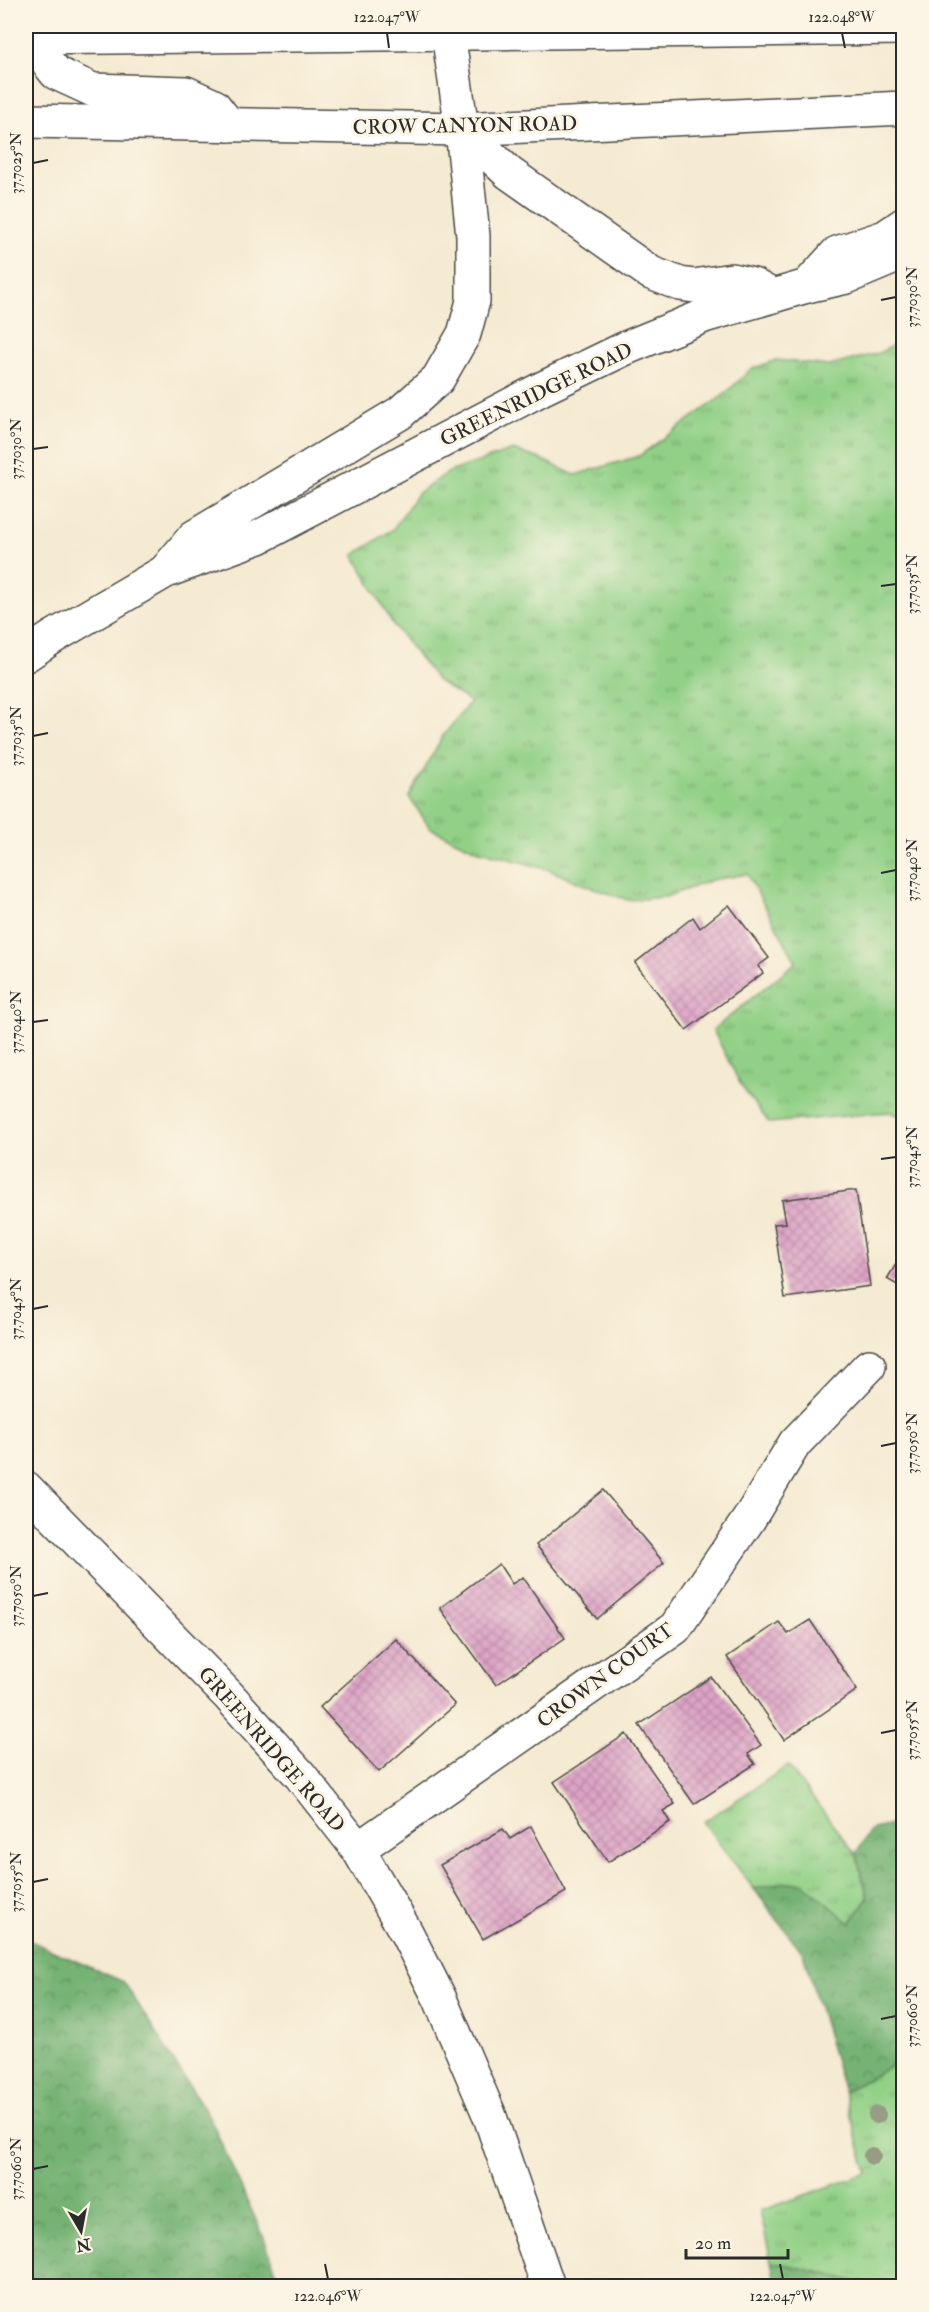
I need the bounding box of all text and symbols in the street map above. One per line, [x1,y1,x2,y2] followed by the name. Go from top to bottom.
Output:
[354,8,421,27] text: 122.047°W
[809,8,876,27] text: 122.048°W
[353,111,577,140] street label: CROW CANYON ROAD
[7,131,26,194] text: 37.7025°N
[903,266,922,328] text: 37.7030°N
[436,337,636,452] street label: GREENRIDGE ROAD
[7,418,26,480] text: 37.7030°N
[903,553,922,614] text: 37.7035°N
[7,705,26,766] text: 37.7035°N
[903,838,922,902] text: 37.7040°N
[7,990,26,1054] text: 37.7040°N
[903,1125,922,1188] text: 37.7045°N
[7,1277,26,1340] text: 37.7045°N
[903,1411,922,1474] text: 37.7050°N
[7,1564,26,1627] text: 37.7050°N
[532,1617,679,1733] street label: CROWN COURT
[193,1662,350,1837] street label: GREENRIDGE ROAD
[903,1699,922,1761] text: 37.7055°N
[7,1851,26,1913] text: 37.7055°N
[903,1984,922,2048] text: 37.7060°N
[7,2137,26,2201] text: 37.7060°N
[51,2201,111,2261] north arrow
[686,2222,788,2260] scale bar
[695,2232,731,2255] text: 20 m
[74,2234,93,2256] text: N
[294,2287,362,2306] text: 122.046°W
[750,2287,817,2306] text: 122.047°W

